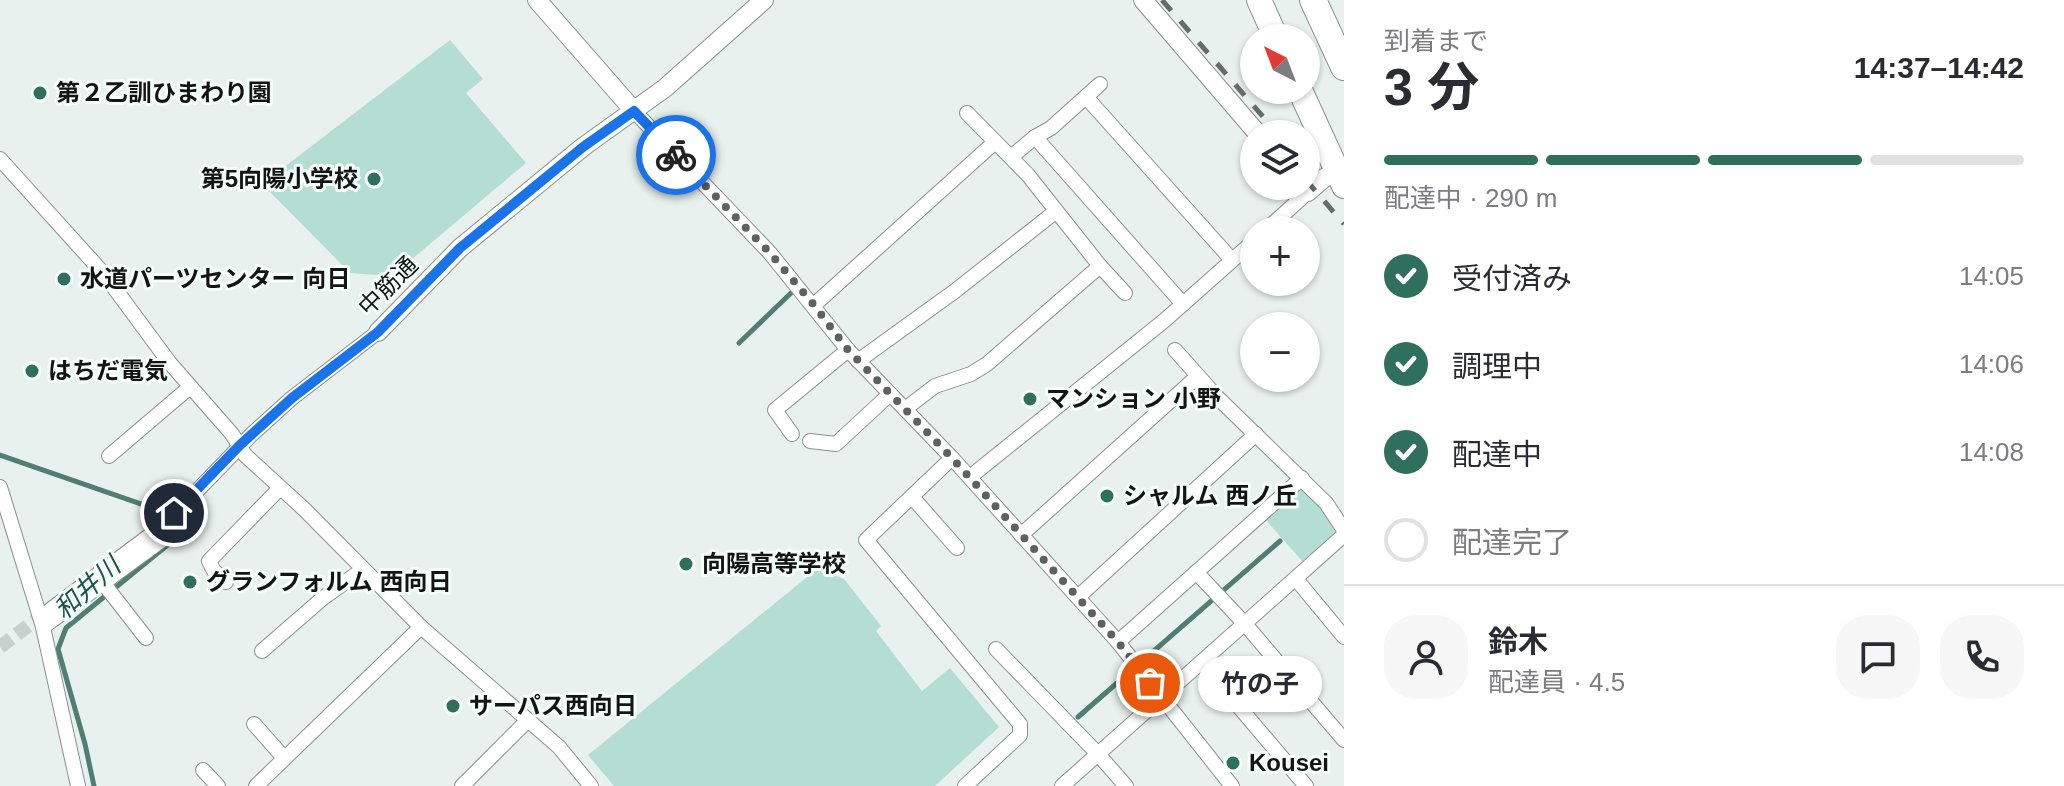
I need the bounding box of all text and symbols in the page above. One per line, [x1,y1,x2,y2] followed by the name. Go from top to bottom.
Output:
[1240,24,1320,104] north arrow
[1240,24,1320,392] map controls
[1384,26,1488,56] text: 到着まで
[1854,51,2024,84] text: 14:37–14:42
[1384,58,1479,116] text: 3 分
[56,79,272,106] place label: 第２乙訓ひまわり園
[31,84,49,102] marker: 第２乙訓ひまわり園
[636,115,716,195] courier
[1240,120,1320,200] button: layers
[654,133,698,177] icon: bike
[201,165,358,192] place label: 第5向陽小学校
[365,170,383,188] marker: 第5向陽小学校
[1384,183,1557,213] text: 配達中 · 290 m
[1240,216,1320,296] button: +
[353,251,423,321] street label: 中筋通
[1384,254,1428,298] icon: check
[1959,261,2024,291] text: 14:05
[1452,262,1572,295] text: 受付済み
[80,265,350,292] place label: 水道パーツセンター 向日
[55,270,73,288] marker: 水道パーツセンター 向日
[1240,312,1320,392] button: −
[1384,342,1428,386] icon: check
[1959,349,2024,379] text: 14:06
[1452,350,1542,383] text: 調理中
[48,357,168,384] place label: はちだ電気
[23,362,41,380] marker: はちだ電気
[1046,385,1221,412] place label: マンション 小野
[1021,390,1039,408] marker: マンション 小野
[1384,430,1428,474] icon: check
[1959,437,2024,467] text: 14:08
[1452,438,1542,471] text: 配達中
[140,479,208,547] pin
[1123,482,1297,509] place label: シャルム 西ノ丘
[1098,487,1116,505] marker: シャルム 西ノ丘
[152,491,196,535] icon: home
[1452,526,1572,559] text: 配達完了
[48,549,128,625] water label: 和井川
[702,550,846,577] place label: 向陽高等学校
[677,555,695,573] marker: 向陽高等学校
[206,568,451,595] place label: グランフォルム 西向日
[181,573,199,591] marker: グランフォルム 西向日
[1384,615,1468,699] button: person
[1836,615,1920,699] button: chat
[1940,615,2024,699] button: phone
[1488,625,1548,658] text: 鈴木
[1116,649,1184,717] pin
[1198,655,1322,711] callout: 竹の子
[1128,661,1172,705] icon: bag
[1488,667,1625,697] text: 配達員 · 4.5
[1221,669,1299,699] text: 竹の子
[469,692,637,719] place label: サーパス西向日
[444,697,462,715] marker: サーパス西向日
[1249,749,1329,776] place label: Kousei
[1224,754,1242,772] marker: Kousei

